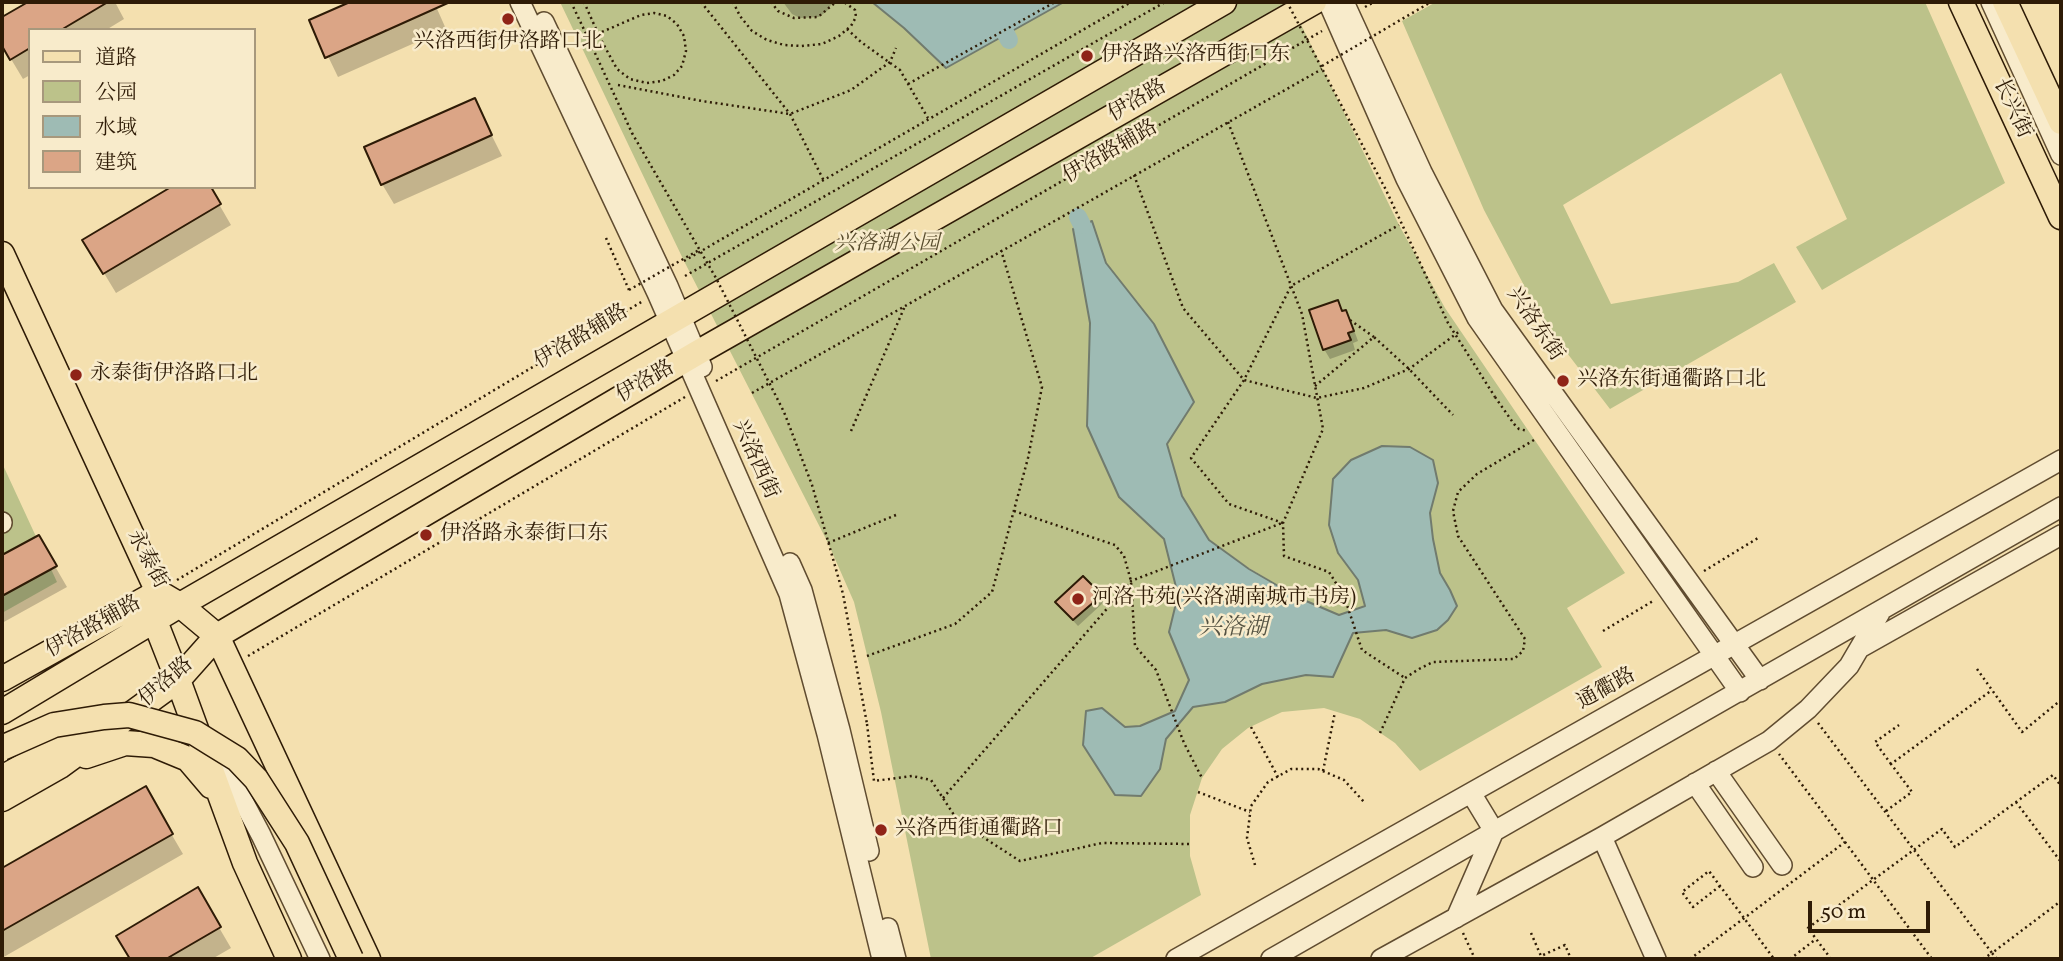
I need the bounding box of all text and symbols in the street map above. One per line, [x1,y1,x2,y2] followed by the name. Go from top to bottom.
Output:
[500,11,516,27] marker: 兴洛西街伊洛路口北
[28,28,256,189] legend
[414,30,602,56] place label: 兴洛西街伊洛路口北
[1101,43,1290,69] place label: 伊洛路兴洛西街口东
[95,44,137,73] text: 道路
[1079,48,1095,64] marker: 伊洛路兴洛西街口东
[1104,75,1172,129] street label: 伊洛路
[1986,75,2036,143] street label: 长兴街
[95,79,137,108] text: 公园
[95,114,137,143] text: 水域
[1059,116,1163,190] street label: 伊洛路辅路
[95,149,137,178] text: 建筑
[835,232,939,258] park label: 兴洛湖公园
[1500,283,1568,367] street label: 兴洛东街
[531,300,633,376] street label: 伊洛路辅路
[612,356,680,410] street label: 伊洛路
[90,362,258,388] place label: 永泰街伊洛路口北
[68,367,84,383] marker: 永泰街伊洛路口北
[1577,368,1766,394] place label: 兴洛东街通衢路口北
[1555,373,1571,389] marker: 兴洛东街通衢路口北
[725,417,783,503] street label: 兴洛西街
[440,522,608,548] place label: 伊洛路永泰街口东
[120,526,172,594] street label: 永泰街
[418,527,434,543] marker: 伊洛路永泰街口东
[1092,586,1356,612] place label: 河洛书苑(兴洛湖南城市书房)
[1070,591,1086,607] marker: 河洛书苑(兴洛湖南城市书房)
[42,592,146,664] street label: 伊洛路辅路
[1199,616,1267,644] water label: 兴洛湖
[135,653,199,713] street label: 伊洛路
[1573,664,1641,716] street label: 通衢路
[895,817,1063,843] place label: 兴洛西街通衢路口
[873,822,889,838] marker: 兴洛西街通衢路口
[1811,888,1934,932] scale bar
[1821,898,1866,927] text: 50 m

